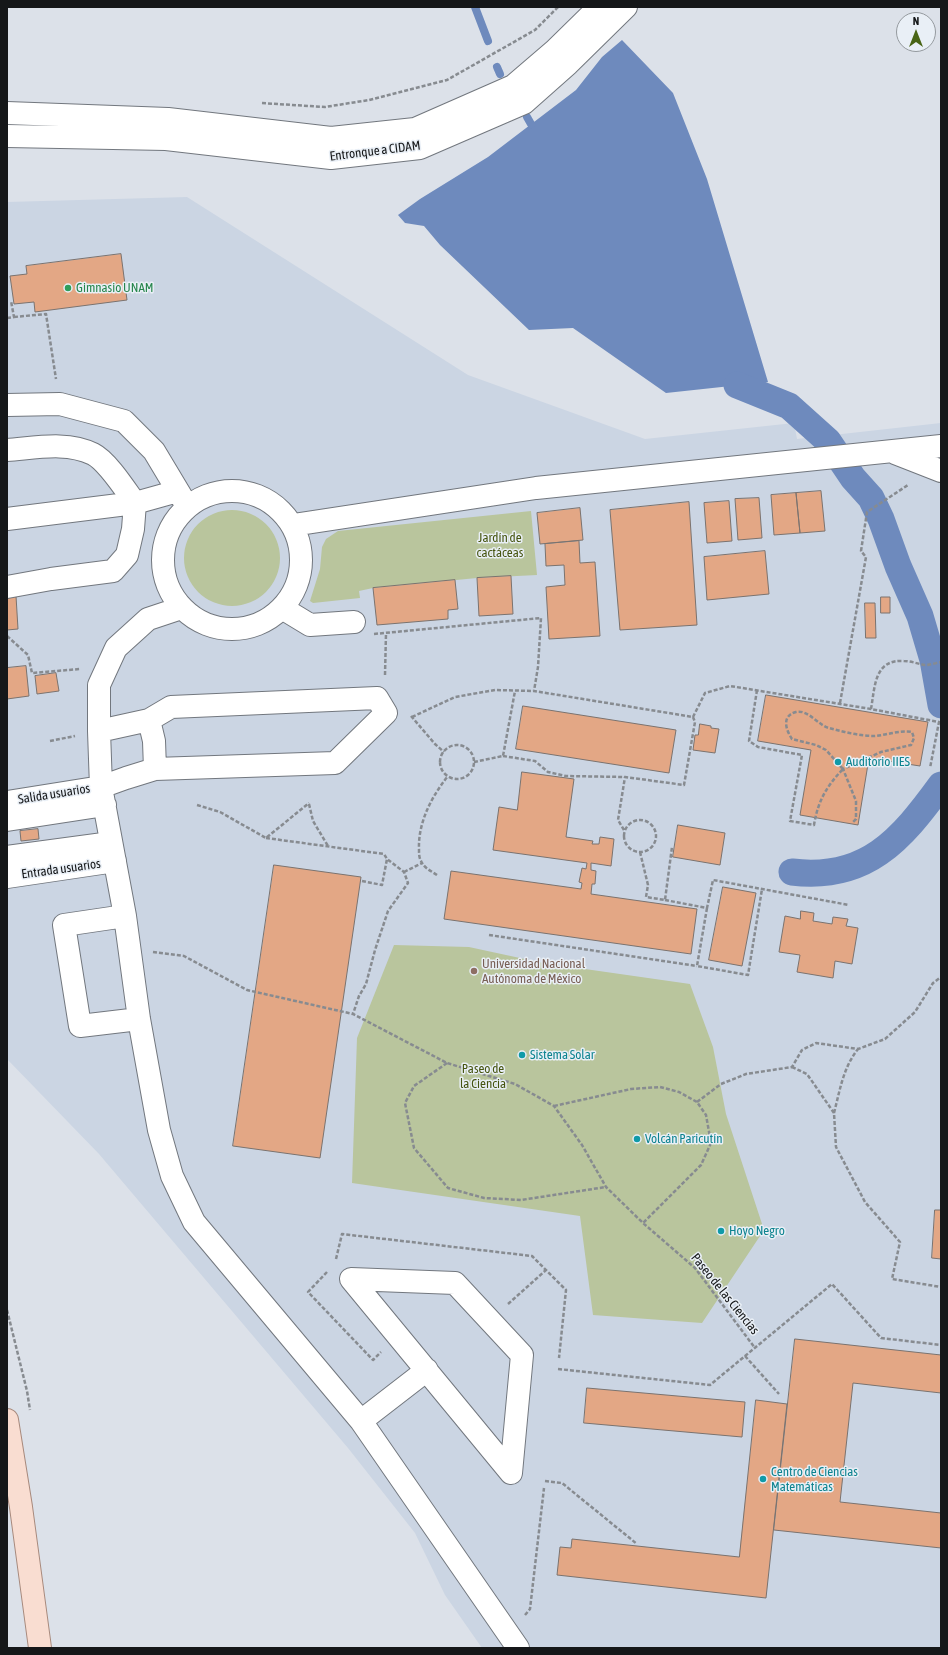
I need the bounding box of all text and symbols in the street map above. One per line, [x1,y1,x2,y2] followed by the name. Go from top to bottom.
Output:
[896,12,936,52] north arrow
[913,15,919,27] text: N
[329,138,421,164] street label: Entronque a CIDAM
[76,280,153,296] place label: Gimnasio UNAM
[63,283,73,293] marker: Gimnasio UNAM
[477,530,523,561] park label: Jardín de cactáceas
[846,754,910,770] place label: Auditorio IIES
[833,757,843,767] marker: Auditorio IIES
[17,781,91,807] street label: Salida usuarios
[20,856,102,882] street label: Entrada usuarios
[482,956,585,987] place label: Universidad Nacional Autónoma de México
[469,966,479,976] marker: Universidad Nacional Autónoma de México
[530,1047,595,1063] place label: Sistema Solar
[517,1050,527,1060] marker: Sistema Solar
[460,1061,506,1092] park label: Paseo de la Ciencia
[645,1131,722,1147] place label: Volcán Paricutín
[632,1134,642,1144] marker: Volcán Paricutín
[729,1223,785,1239] place label: Hoyo Negro
[716,1226,726,1236] marker: Hoyo Negro
[688,1250,762,1338] street label: Paseo de las Ciencias
[771,1464,858,1495] place label: Centro de Ciencias Matemáticas
[758,1474,768,1484] marker: Centro de Ciencias Matemáticas

